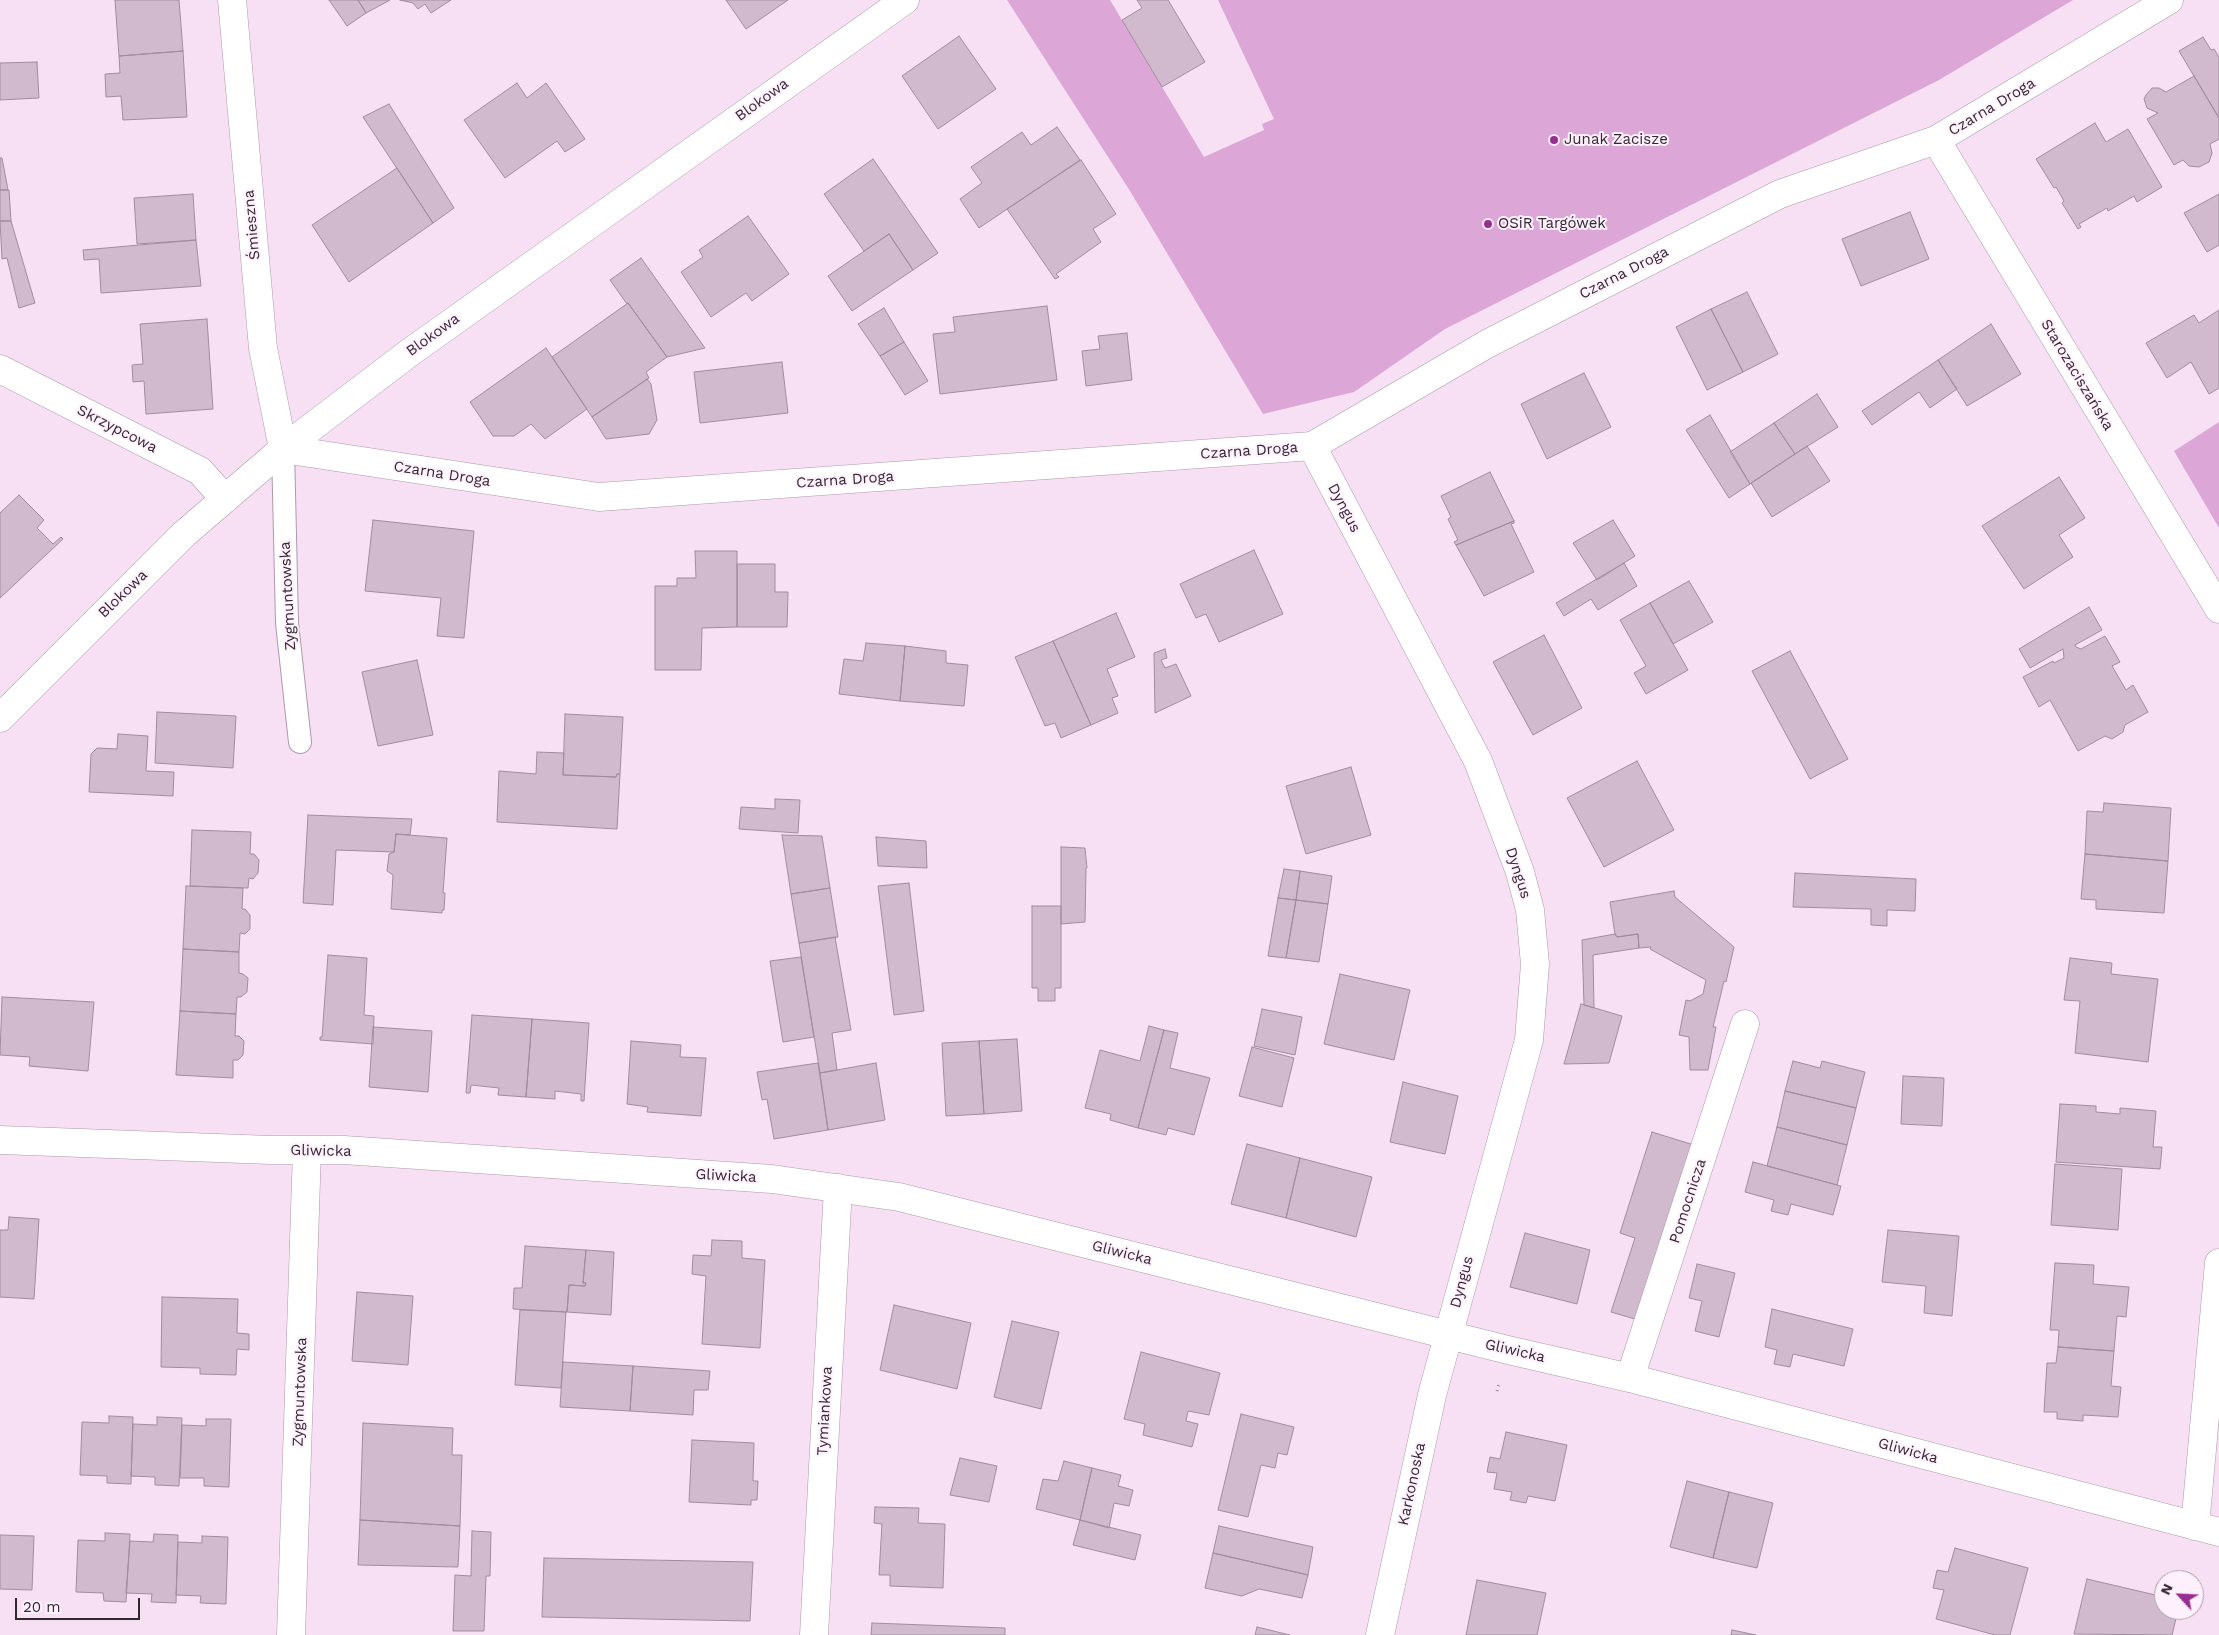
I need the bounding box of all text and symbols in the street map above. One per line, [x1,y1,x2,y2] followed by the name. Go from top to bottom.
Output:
[1945,74,2039,140] street label: Czarna Droga
[732,75,792,125] street label: Blokowa
[1564,131,1668,149] place label: Junak Zacisze
[1548,134,1560,146] marker: Junak Zacisze
[240,189,264,261] street label: Śmieszna
[1498,215,1606,233] place label: OSiR Targówek
[1482,218,1494,230] marker: OSiR Targówek
[1576,243,1672,303] street label: Czarna Droga
[403,310,463,360] street label: Blokowa
[2037,316,2117,434] street label: Starozaciszańska
[74,401,160,457] street label: Skrzypcowa
[1200,439,1298,463] street label: Czarna Droga
[392,457,492,491] street label: Czarna Droga
[796,468,894,492] street label: Czarna Droga
[1324,480,1364,536] street label: Dyngus
[276,541,300,651] street label: Zygmuntowska
[95,566,151,622] street label: Blokowa
[1501,845,1535,901] street label: Dyngus
[290,1141,352,1161] street label: Gliwicka
[1666,1156,1710,1246] street label: Pomocnicza
[695,1165,757,1187] street label: Gliwicka
[1090,1237,1154,1269] street label: Gliwicka
[1446,1254,1478,1310] street label: Dyngus
[1483,1335,1547,1367] street label: Gliwicka
[289,1337,311,1447] street label: Zygmuntowska
[814,1366,836,1456] street label: Tymiankowa
[1876,1434,1940,1468] street label: Gliwicka
[1394,1441,1430,1527] street label: Karkonoska
[2154,1570,2204,1620] north arrow
[2157,1581,2176,1597] text: N
[18,1588,142,1620] scale bar
[23,1598,61,1616] text: 20 m

